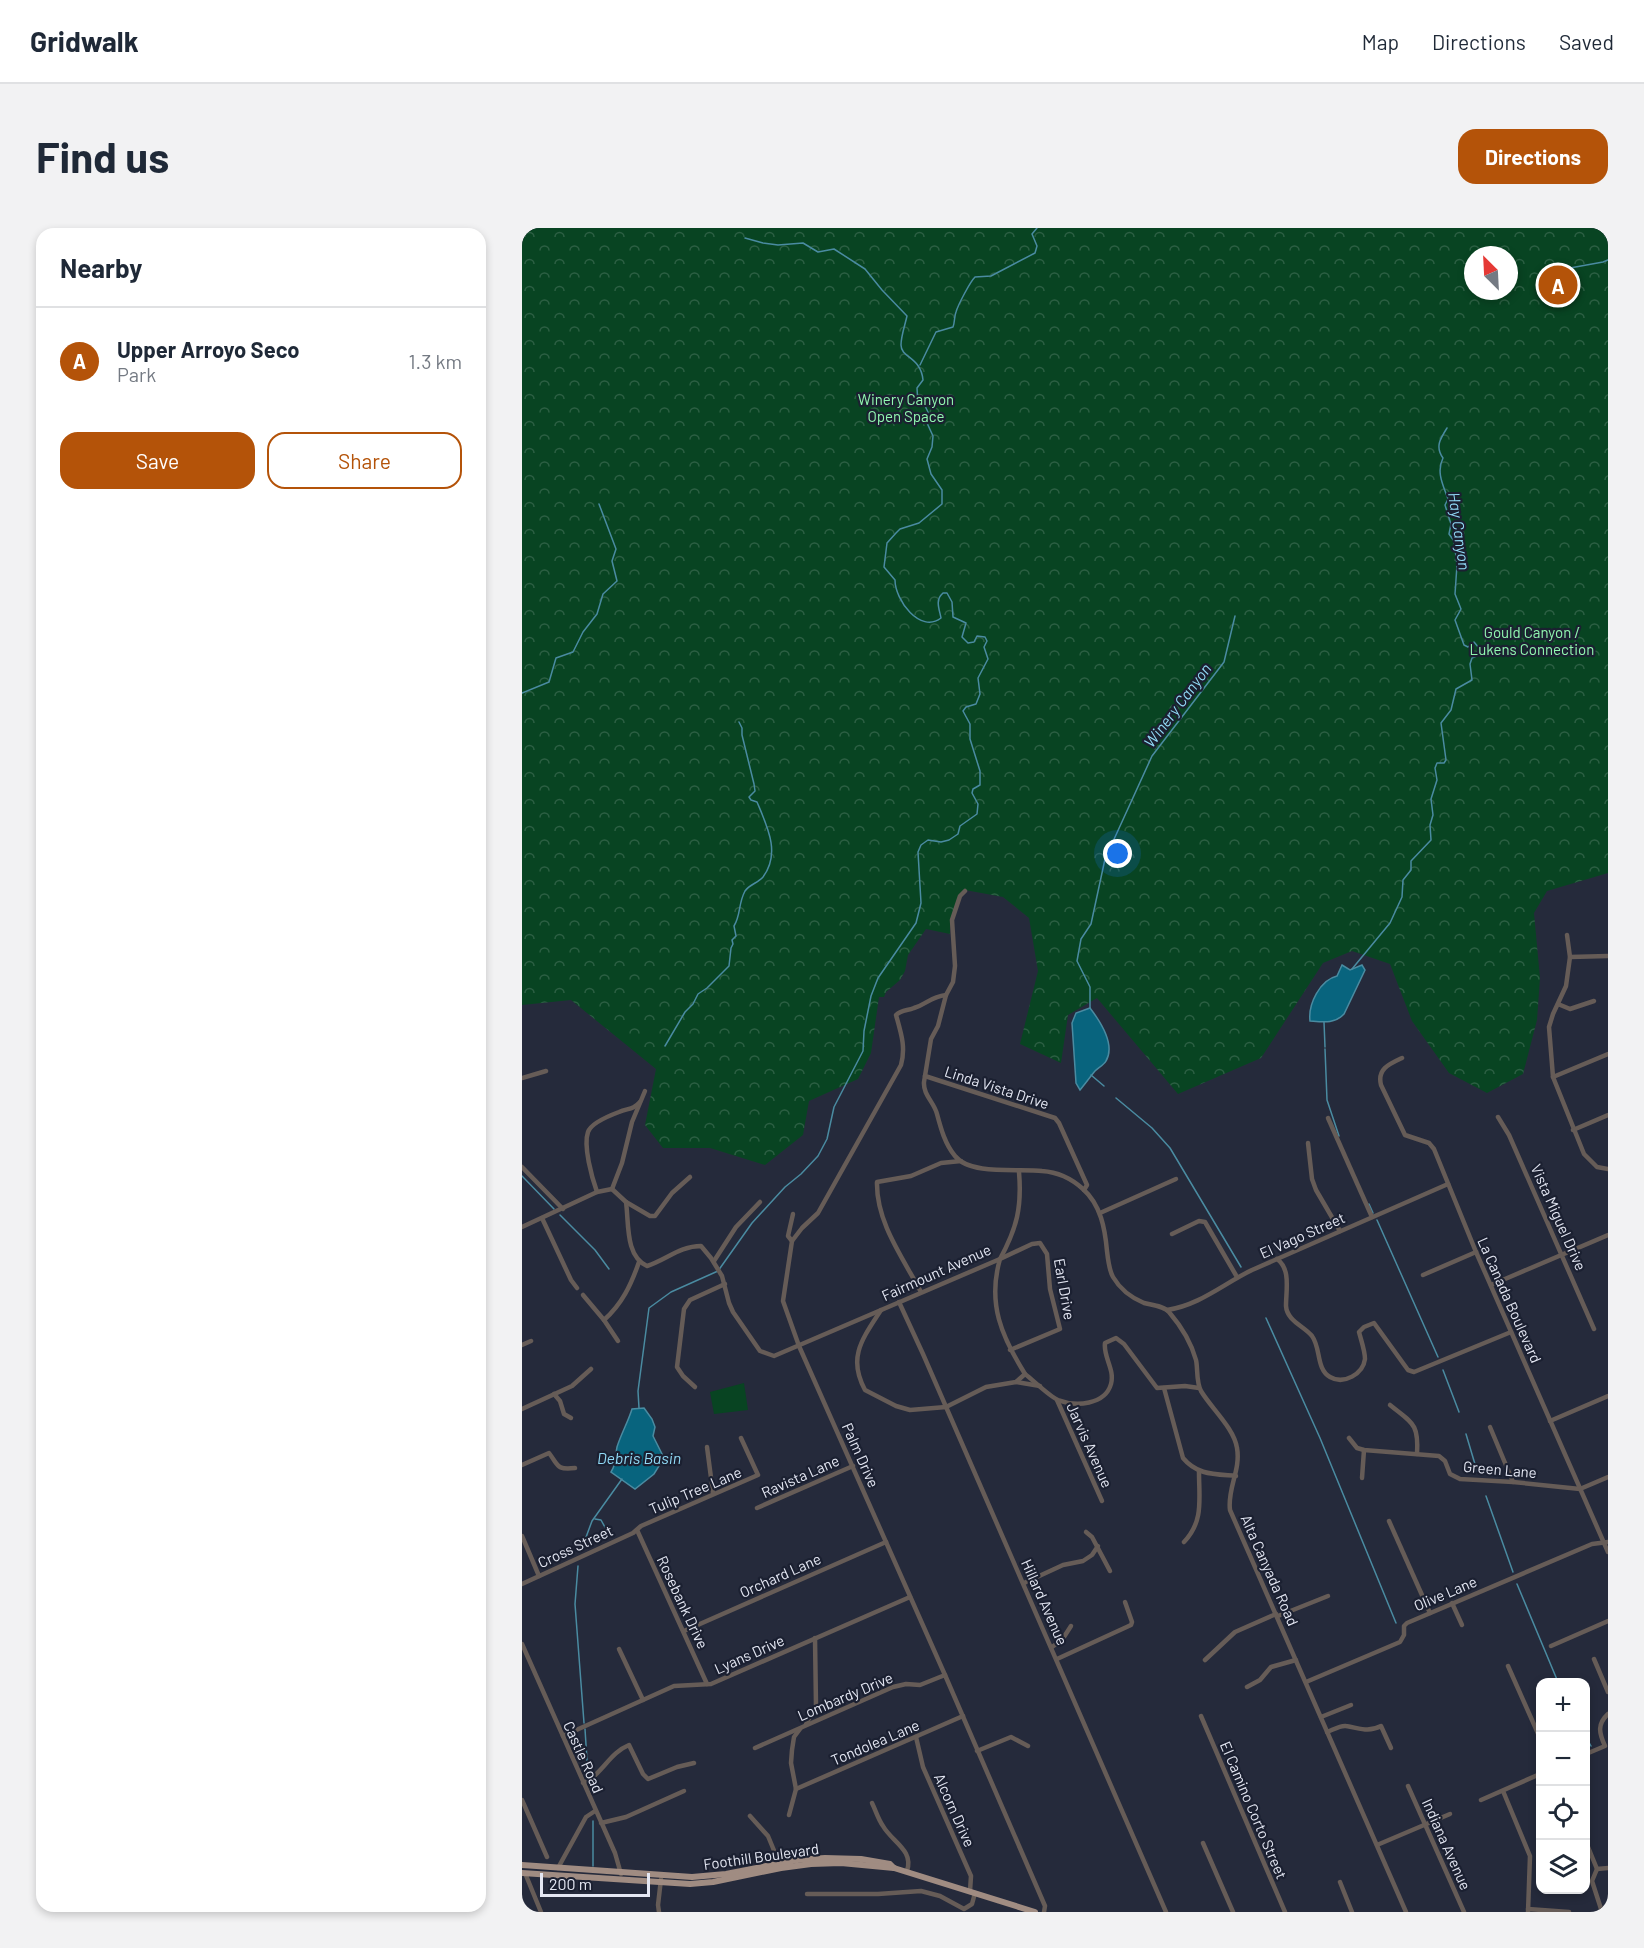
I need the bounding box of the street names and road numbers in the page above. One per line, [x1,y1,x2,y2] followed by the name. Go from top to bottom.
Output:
[943,1062,1051,1112] street label: Linda Vista Drive
[1527,1161,1591,1273] street label: Vista Miguel Drive
[1257,1208,1347,1262] street label: El Vago Street
[1474,1234,1546,1366] street label: La Canada Boulevard
[879,1240,993,1304] street label: Fairmount Avenue
[1051,1257,1079,1321] street label: Earl Drive
[1063,1400,1117,1490] street label: Jarvis Avenue
[839,1420,883,1490] street label: Palm Drive
[758,1451,842,1501] street label: Ravista Lane
[1462,1457,1538,1481] street label: Green Lane
[646,1462,744,1518] street label: Tulip Tree Lane
[1237,1512,1303,1628] street label: Alta Canyada Road
[535,1521,615,1571] street label: Cross Street
[737,1549,823,1601] street label: Orchard Lane
[654,1553,712,1651] street label: Rosebank Drive
[1018,1556,1072,1648] street label: Hillard Avenue
[1411,1572,1479,1614] street label: Olive Lane
[711,1631,787,1677] street label: Lyans Drive
[795,1668,895,1724] street label: Lombardy Drive
[828,1715,922,1769] street label: Tondolea Lane
[560,1718,608,1796] street label: Castle Road
[1217,1738,1291,1882] street label: El Camino Corto Street
[931,1771,979,1849] street label: Alcorn Drive
[1419,1796,1475,1892] street label: Indiana Avenue
[702,1839,820,1873] street label: Foothill Boulevard

